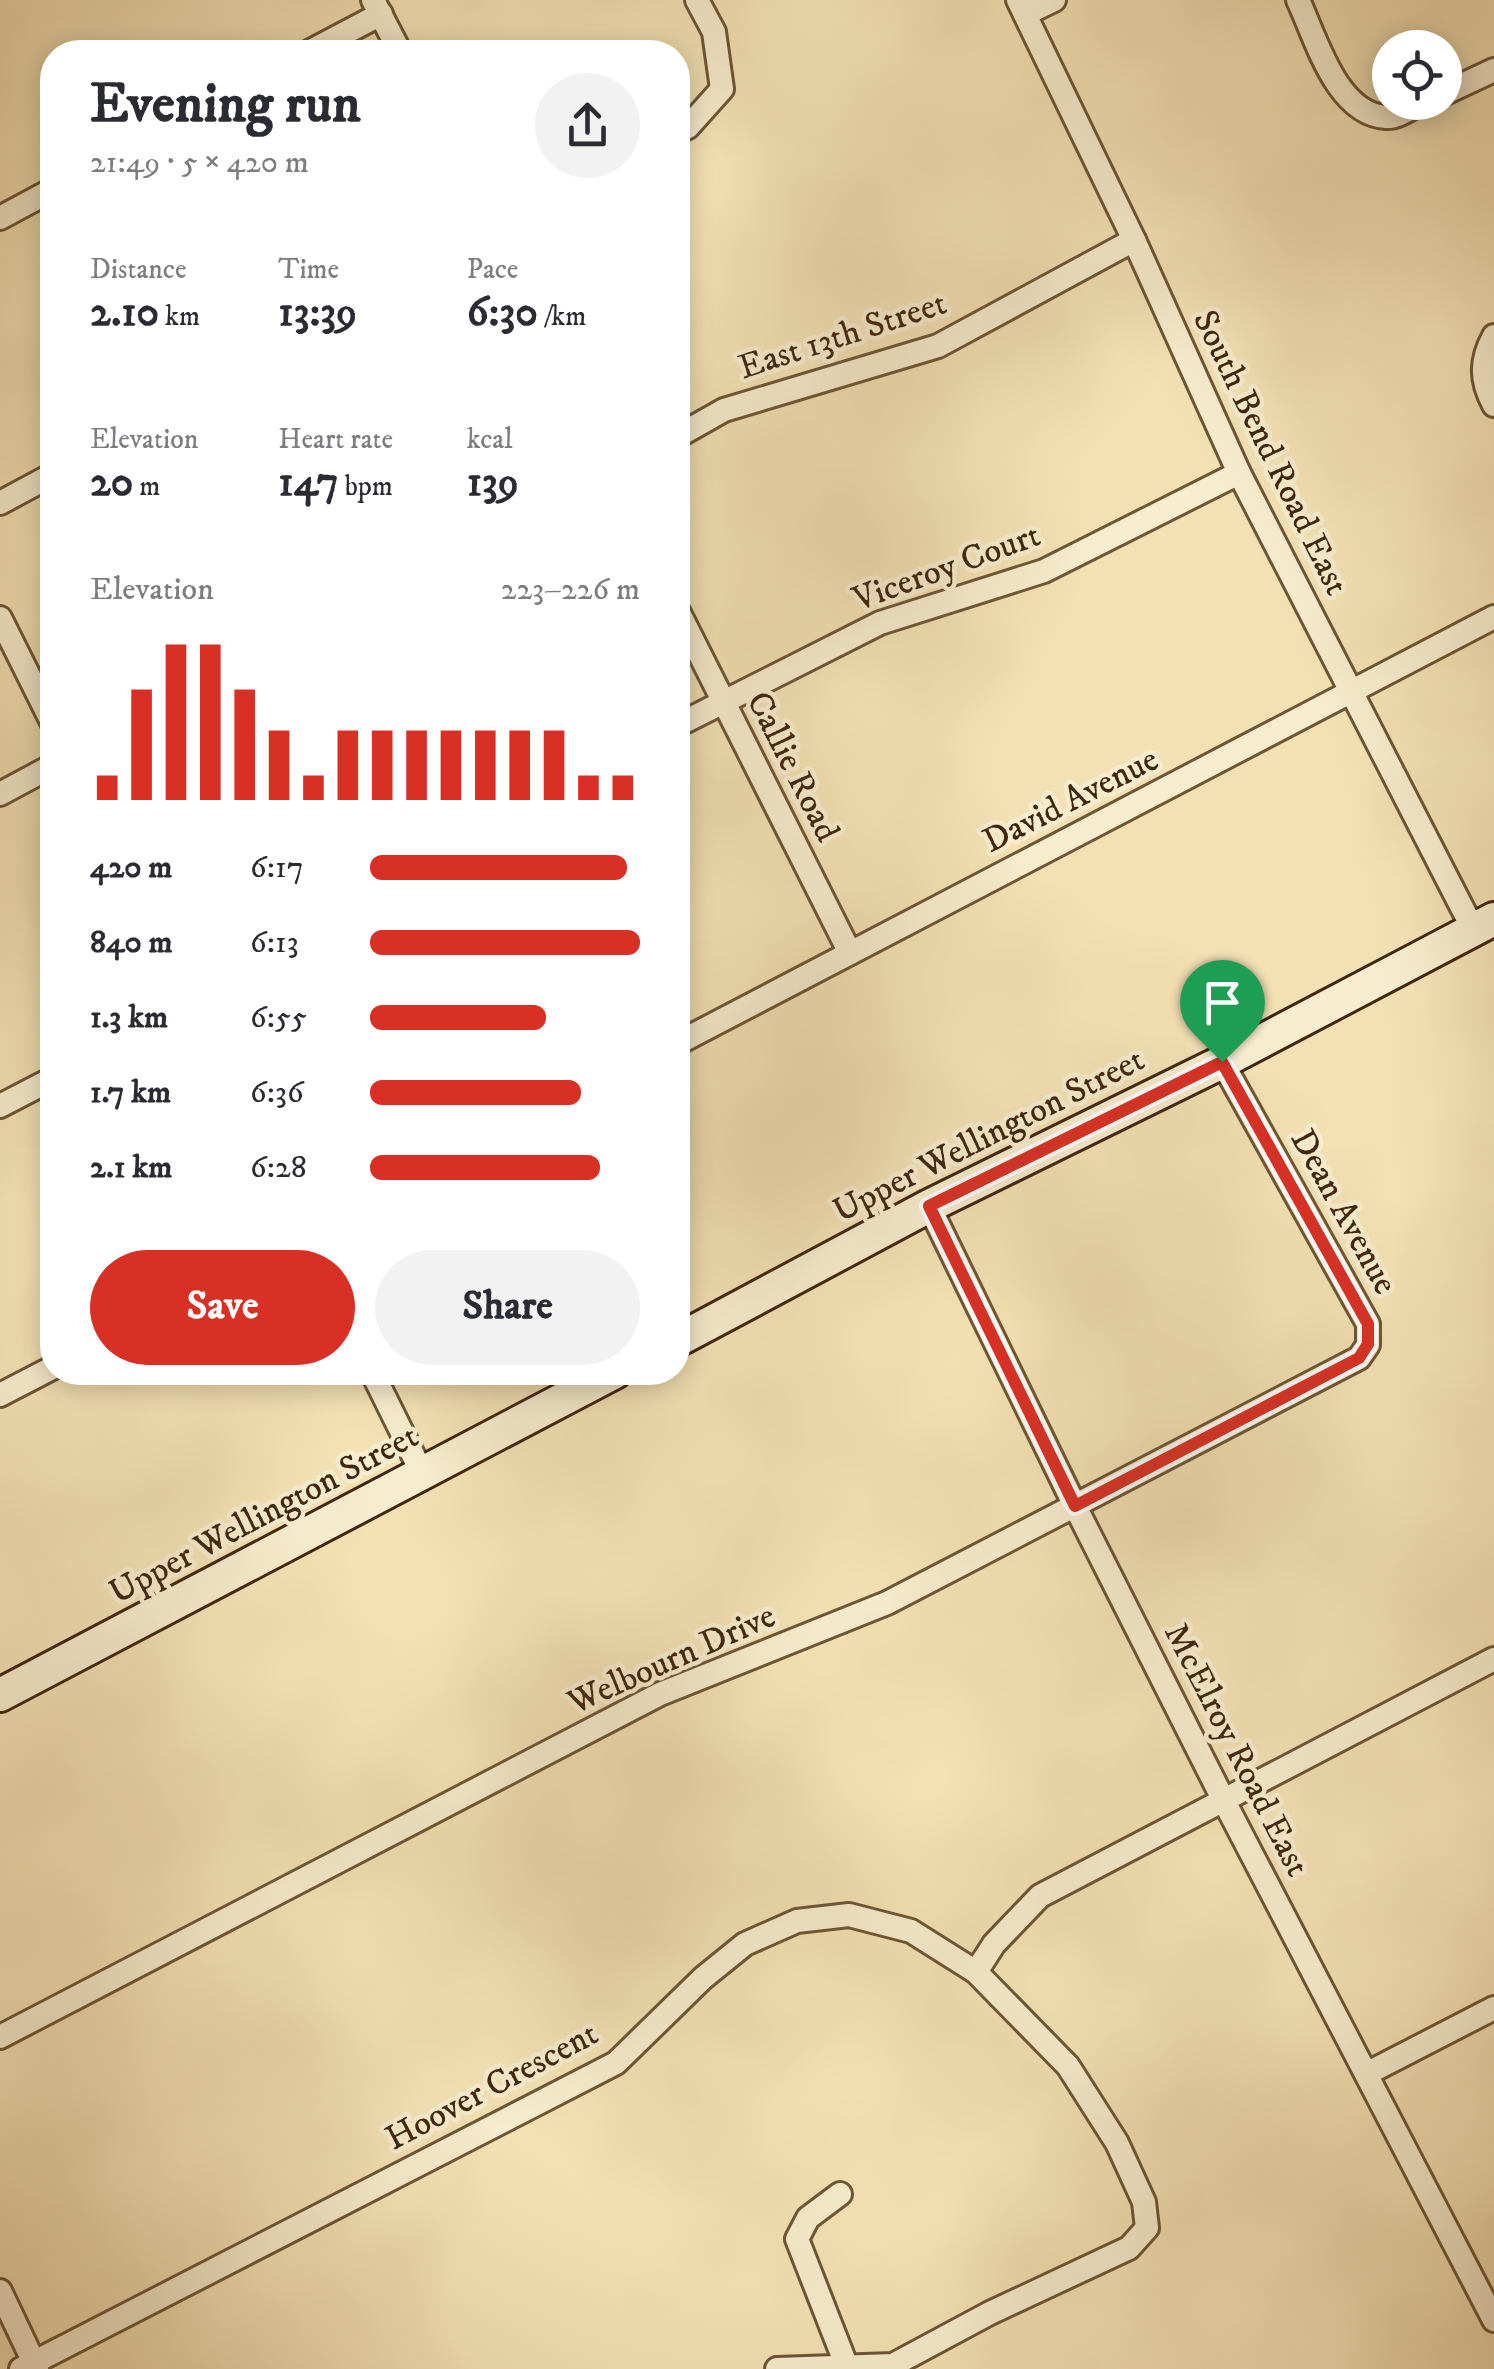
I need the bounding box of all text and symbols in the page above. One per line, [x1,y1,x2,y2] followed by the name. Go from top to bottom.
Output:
[1372,30,1462,120] map controls
[1372,30,1462,120] button: locate
[90,71,361,140] text: Evening run
[535,73,640,178] button: share
[90,143,309,183] text: 21:49 · 5 × 420 m
[90,252,186,287] text: Distance
[278,252,339,287] text: Time
[467,252,518,287] text: Pace
[733,282,952,390] street label: East 13th Street
[90,287,159,339] text: 2.10
[278,287,357,339] text: 13:39
[467,287,538,339] text: 6:30
[159,299,200,334] text: km
[538,299,586,334] text: /km
[1182,303,1358,603] street label: South Bend Road East
[90,422,198,457] text: Elevation
[278,422,393,457] text: Heart rate
[467,422,513,457] text: kcal
[90,457,133,509] text: 20
[278,457,339,509] text: 147
[467,457,519,509] text: 139
[133,469,160,504] text: m
[339,469,393,504] text: bpm
[846,514,1046,622] street label: Viceroy Court
[90,570,214,610] text: Elevation
[501,570,640,610] text: 223–226 m
[736,684,849,850] street label: Callie Road
[976,738,1166,864] street label: David Avenue
[90,848,172,888] text: 420 m
[250,848,304,888] text: 6:17
[90,923,173,963] text: 840 m
[250,923,299,963] text: 6:13
[1180,960,1265,1063] pin
[1195,975,1250,1030] icon: arrive
[90,998,168,1038] text: 1.3 km
[250,998,307,1038] text: 6:55
[826,1038,1152,1233] street label: Upper Wellington Street
[90,1073,171,1113] text: 1.7 km
[250,1073,304,1113] text: 6:36
[1280,1122,1407,1302] street label: Dean Avenue
[90,1148,172,1188] text: 2.1 km
[250,1148,307,1188] text: 6:28
[90,1250,355,1365] button: Save
[375,1250,640,1365] button: Share
[102,1415,426,1615] street label: Upper Wellington Street
[560,1594,782,1726] street label: Welbourn Drive
[1153,1616,1319,1884] street label: McElroy Road East
[378,2012,606,2161] street label: Hoover Crescent

